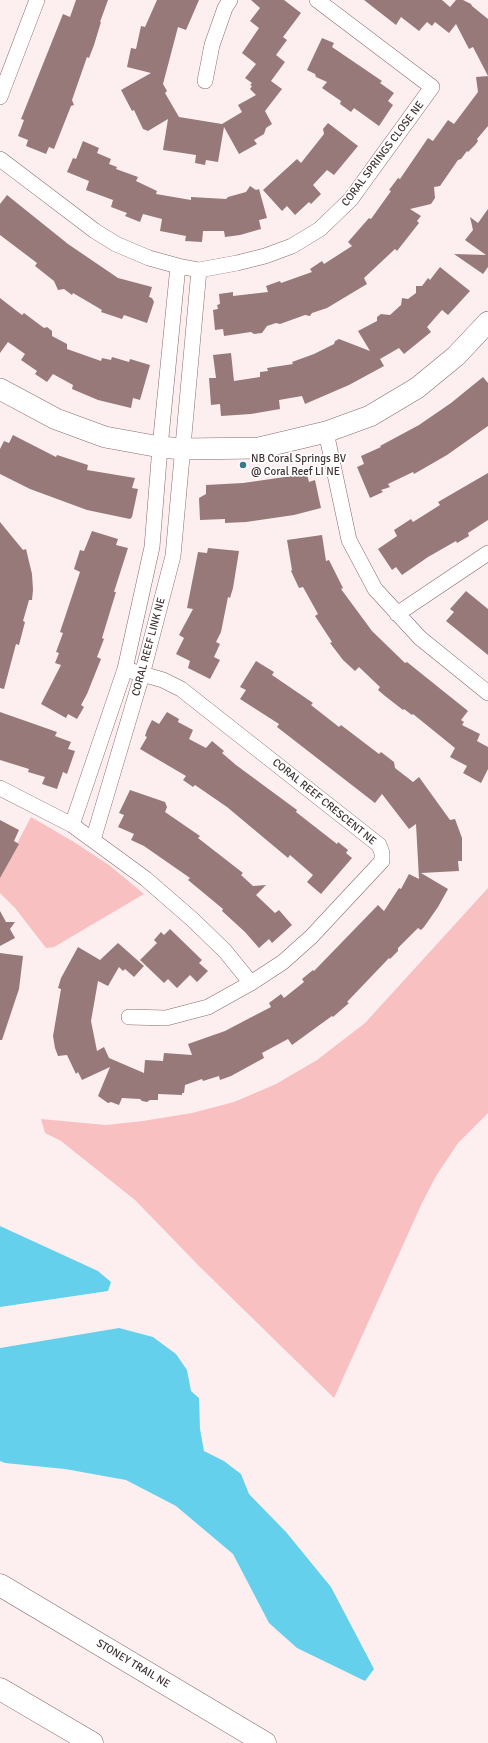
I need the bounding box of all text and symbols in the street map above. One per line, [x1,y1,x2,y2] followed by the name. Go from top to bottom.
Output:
[339,99,427,209] street label: CORAL SPRINGS CLOSE NE
[251,452,346,478] place label: NB Coral Springs BV @ Coral Reef LI NE
[238,460,248,470] marker: NB Coral Springs BV @ Coral Reef LI NE
[130,596,168,698] street label: CORAL REEF LINK NE
[269,756,379,848] street label: CORAL REEF CRESCENT NE
[94,1637,172,1691] street label: STONEY TRAIL NE

